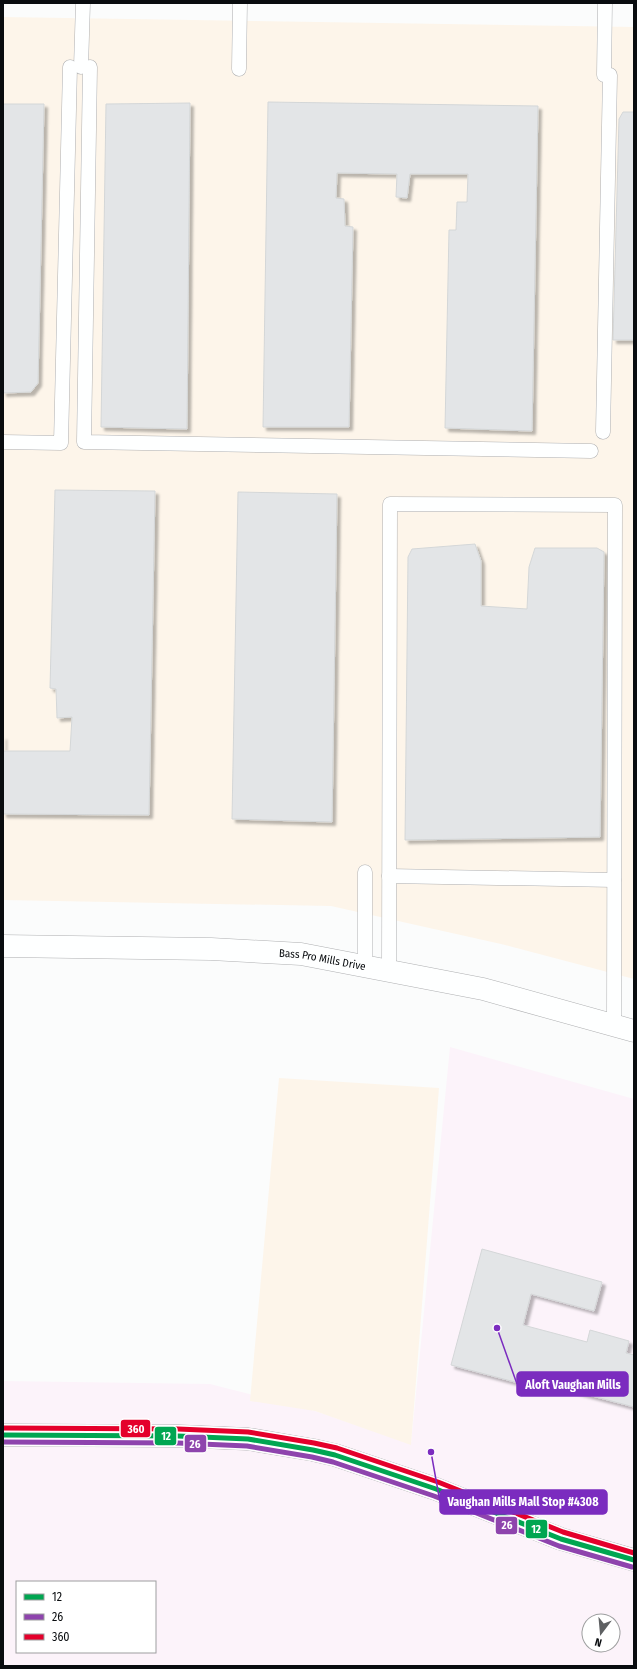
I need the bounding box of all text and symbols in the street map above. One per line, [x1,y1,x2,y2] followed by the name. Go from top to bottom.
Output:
[279,946,367,973] street label: Bass Pro Mills Drive
[517,1372,628,1396] callout: Aloft Vaughan Mills
[524,1378,621,1392] text: Aloft Vaughan Mills
[120,1419,151,1438] line badge: 360
[127,1423,144,1436] text: 360
[154,1426,177,1446] line badge: 12
[161,1430,171,1443] text: 12
[184,1434,207,1453] line badge: 26
[189,1438,201,1451] text: 26
[440,1490,607,1514] callout: Vaughan Mills Mall Stop #4308
[447,1495,599,1509] text: Vaughan Mills Mall Stop #4308
[495,1516,518,1535] line badge: 26
[501,1519,513,1532] text: 26
[525,1519,548,1539] line badge: 12
[531,1523,541,1536] text: 12
[16,1581,156,1653] legend
[52,1590,62,1604] text: 12
[52,1610,63,1624] text: 26
[581,1613,621,1653] north arrow
[52,1630,70,1644] text: 360
[593,1635,603,1649] text: N

